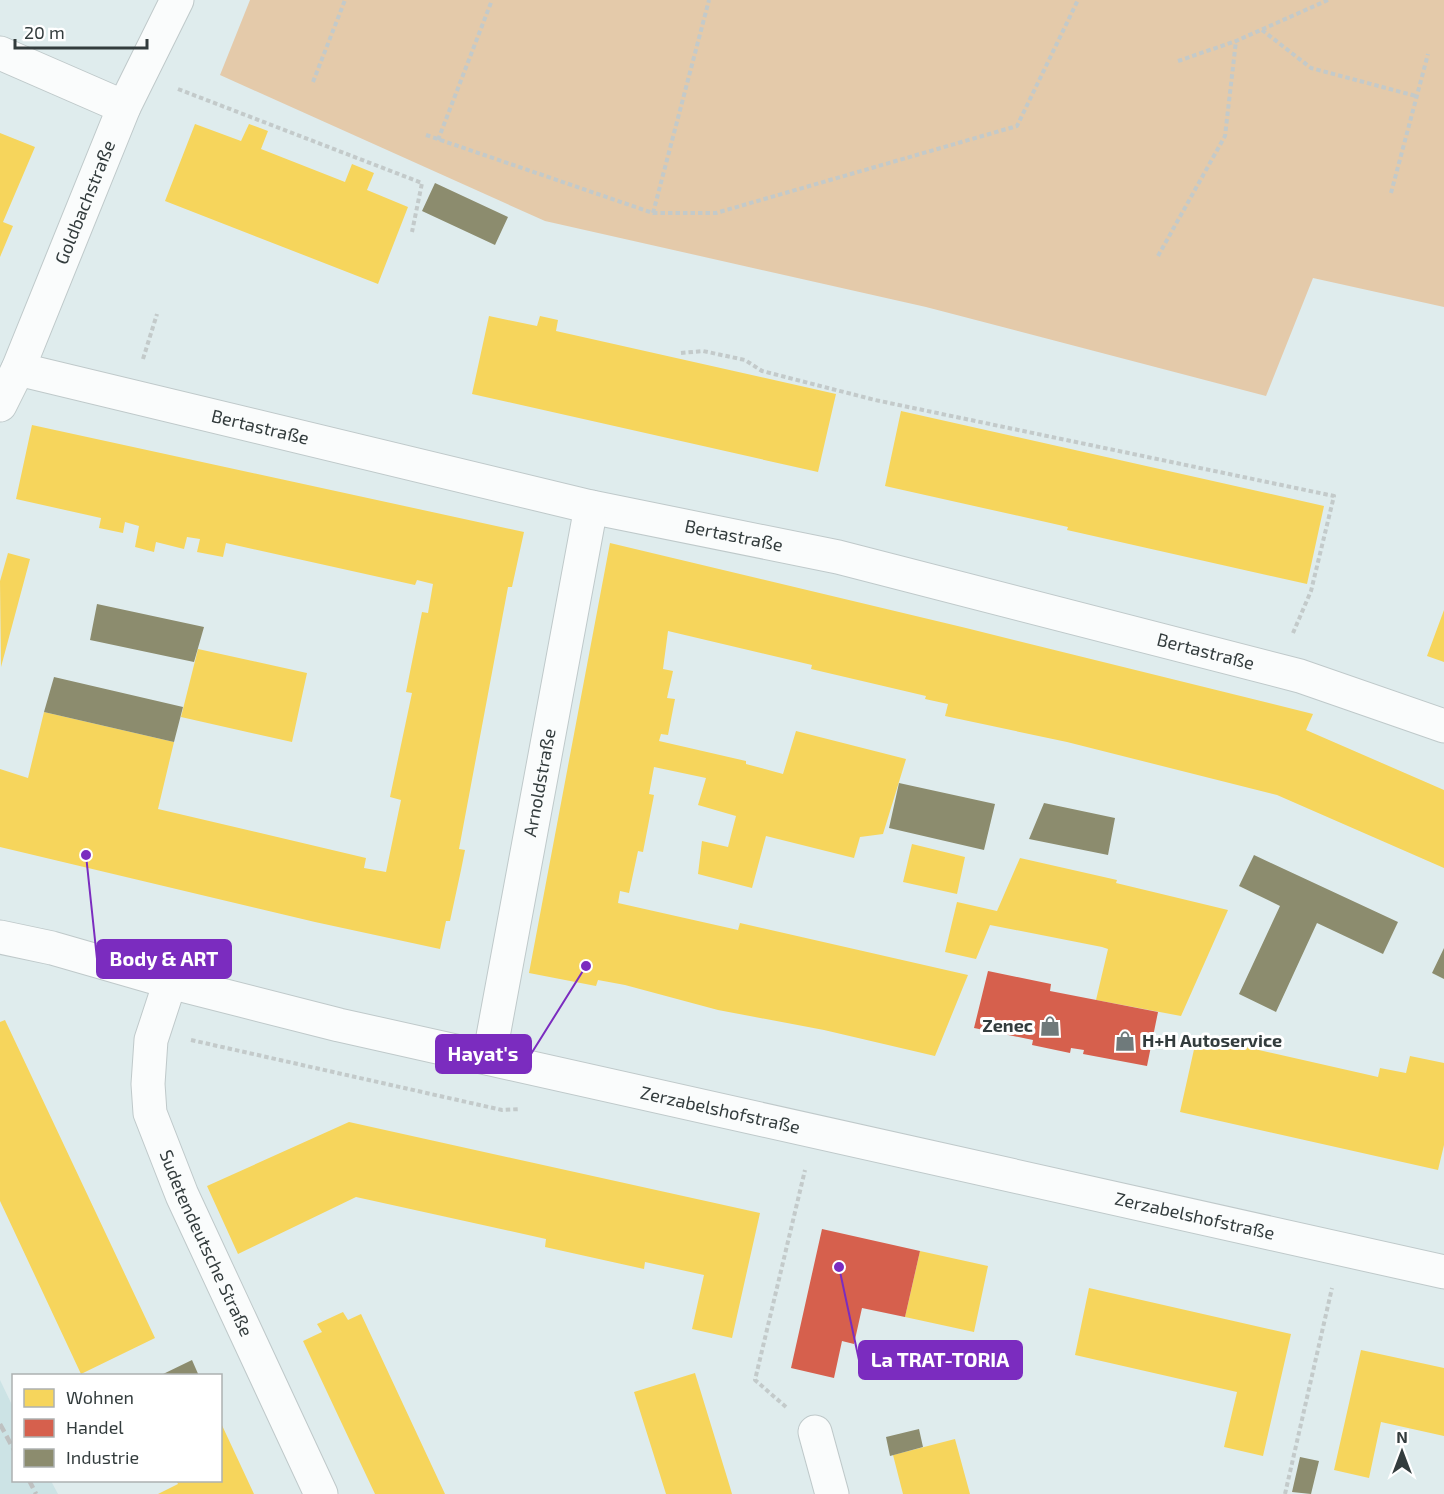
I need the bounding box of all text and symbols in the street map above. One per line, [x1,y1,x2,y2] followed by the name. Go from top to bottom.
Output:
[15,12,147,50] scale bar
[24,21,65,43] text: 20 m
[50,137,119,267] street label: Goldbachstraße
[209,404,311,449] street label: Bertastraße
[683,514,785,556] street label: Bertastraße
[1155,628,1257,674] street label: Bertastraße
[518,727,560,838] street label: Arnoldstraße
[97,940,231,978] callout: Body & ART
[110,946,218,971] text: Body & ART
[982,1014,1033,1036] place label: Zenec
[1038,1014,1062,1038] shop icon: Zenec
[1113,1029,1137,1053] shop icon: H+H Autoservice
[1142,1029,1282,1051] place label: H+H Autoservice
[436,1035,531,1073] callout: Hayat's
[448,1041,518,1066] text: Hayat's
[638,1081,802,1138] street label: Zerzabelshofstraße
[155,1146,258,1340] street label: Sudetendeutsche Straße
[1113,1187,1277,1244] street label: Zerzabelshofstraße
[859,1341,1022,1379] callout: La TRAT-TORIA
[871,1347,1010,1371] text: La TRAT-TORIA
[12,1374,222,1482] legend
[66,1386,134,1408] text: Wohnen
[66,1416,124,1438] text: Handel
[1372,1422,1432,1482] north arrow
[1396,1427,1408,1446] text: N
[66,1446,139,1468] text: Industrie

